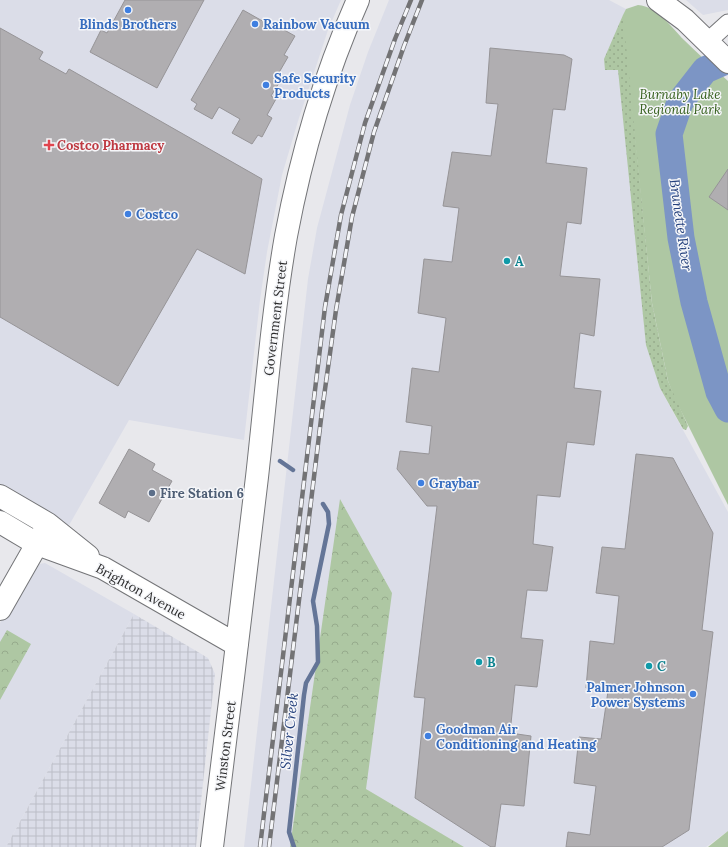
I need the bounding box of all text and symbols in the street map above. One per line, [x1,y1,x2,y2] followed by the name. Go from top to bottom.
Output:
[123,5,133,15] marker: Blinds Brothers
[79,16,177,33] place label: Blinds Brothers
[263,16,370,33] place label: Rainbow Vacuum
[250,19,260,29] marker: Rainbow Vacuum
[274,70,357,102] place label: Safe Security Products
[261,80,271,90] marker: Safe Security Products
[639,86,721,118] park label: Burnaby Lake Regional Park
[57,137,165,154] place label: Costco Pharmacy
[44,140,54,150] marker: Costco Pharmacy
[666,178,696,273] water label: Brunette River
[136,206,178,223] place label: Costco
[123,209,133,219] marker: Costco
[515,253,524,270] place label: A
[502,256,512,266] marker: A
[260,259,291,377] street label: Government Street
[429,475,480,492] place label: Graybar
[416,478,426,488] marker: Graybar
[160,485,244,502] place label: Fire Station 6
[147,488,157,498] marker: Fire Station 6
[93,560,189,623] street label: Brighton Avenue
[487,654,496,671] place label: B
[474,657,484,667] marker: B
[657,658,666,675] place label: C
[644,661,654,671] marker: C
[586,679,686,711] place label: Palmer Johnson Power Systems
[688,689,698,699] marker: Palmer Johnson Power Systems
[276,692,302,770] water label: Silver Creek
[212,700,239,792] street label: Winston Street
[436,721,597,753] place label: Goodman Air Conditioning and Heating
[423,731,433,741] marker: Goodman Air Conditioning and Heating

